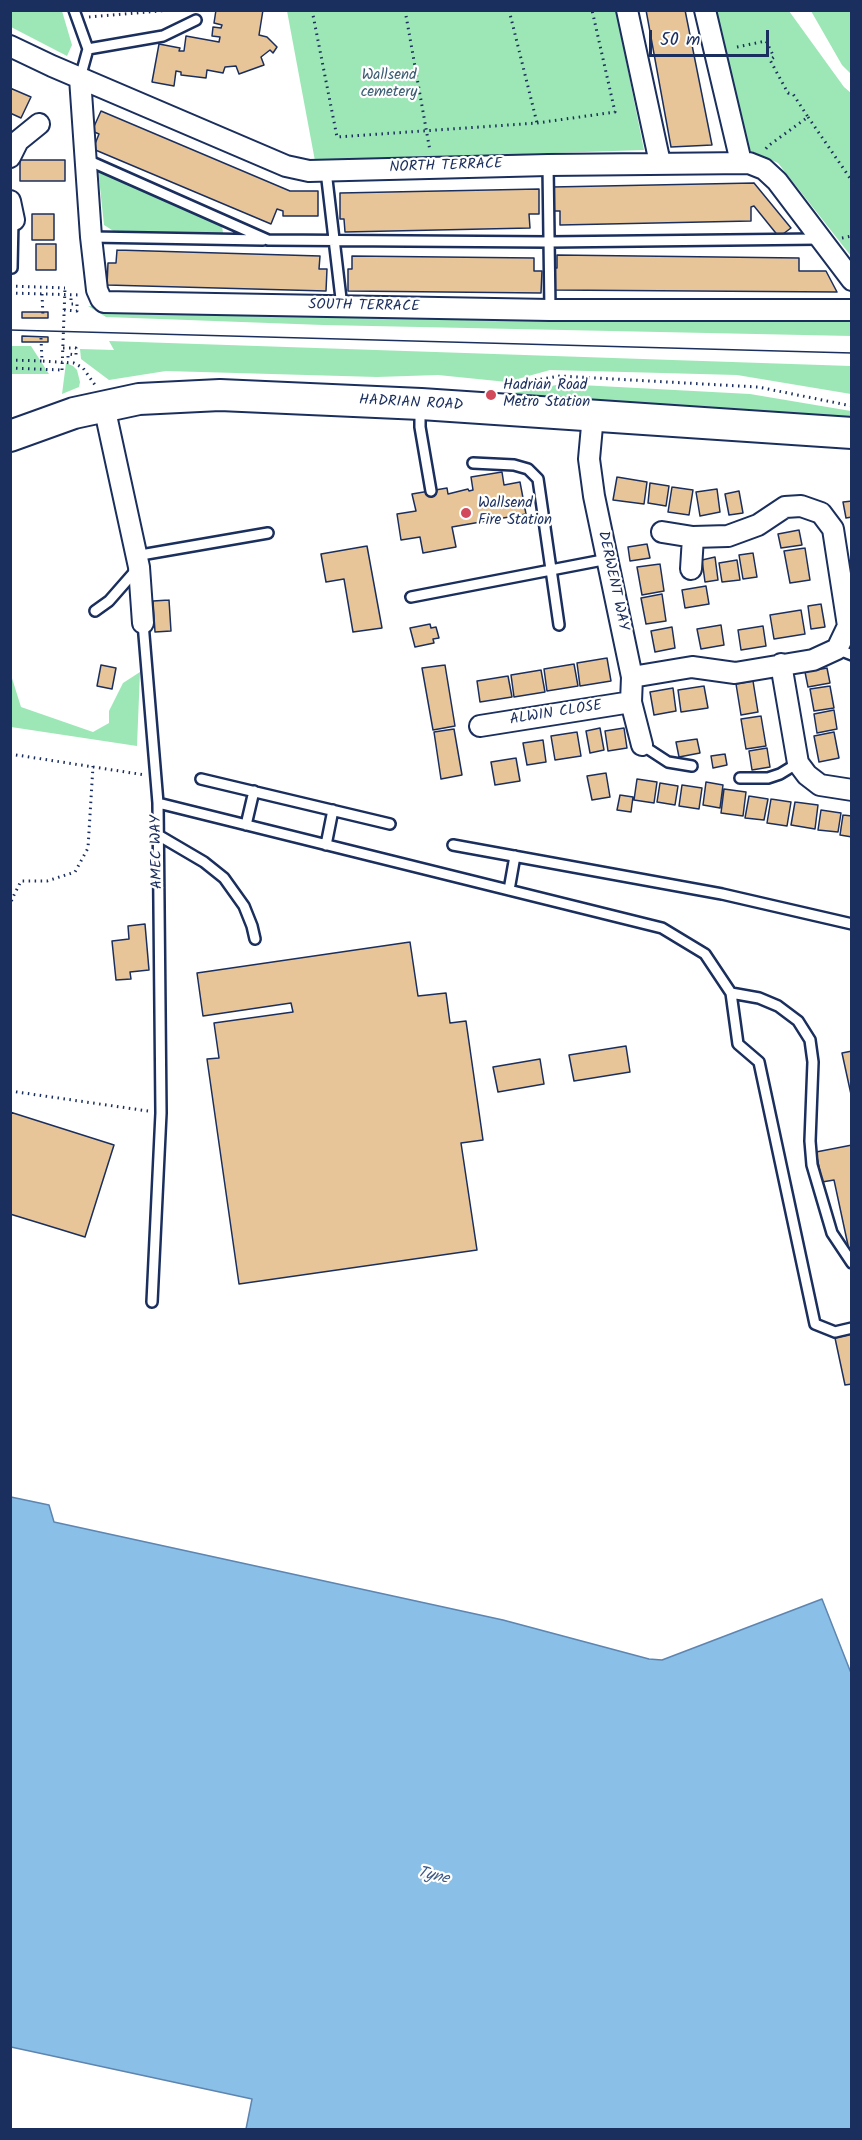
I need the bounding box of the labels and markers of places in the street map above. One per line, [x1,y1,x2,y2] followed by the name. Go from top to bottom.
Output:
[503,377,590,412] place label: Hadrian Road Metro Station
[484,388,498,402] marker: Hadrian Road Metro Station
[478,495,552,530] place label: Wallsend Fire Station
[459,506,473,520] marker: Wallsend Fire Station

